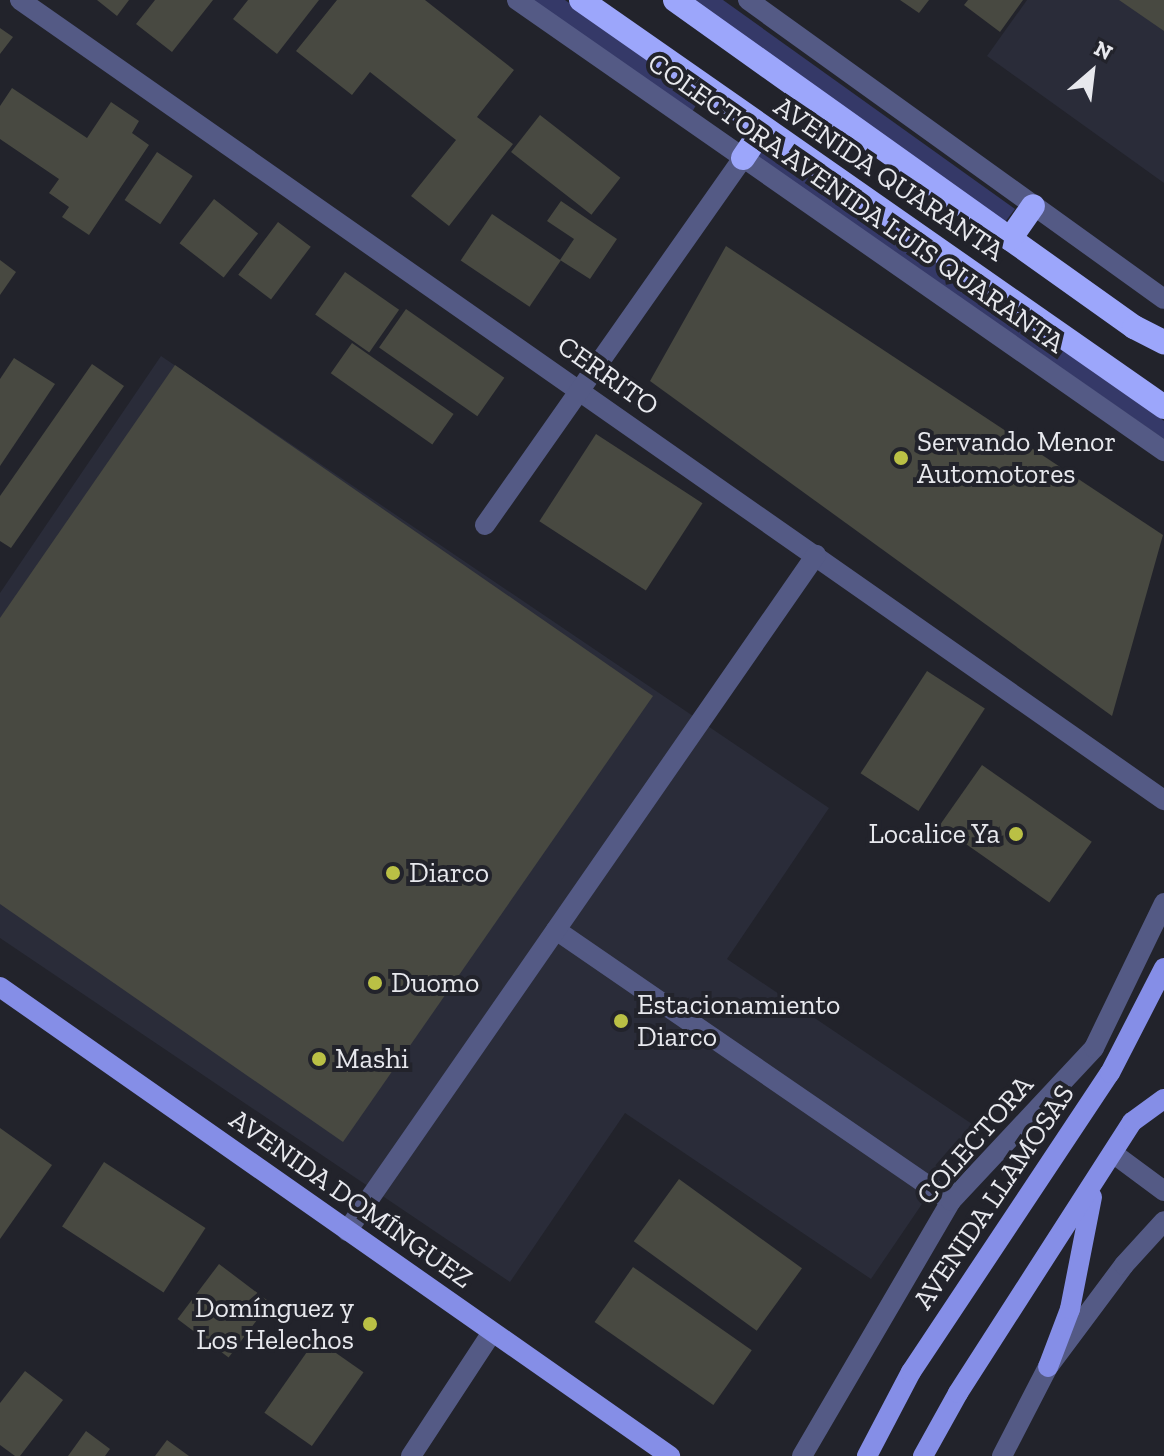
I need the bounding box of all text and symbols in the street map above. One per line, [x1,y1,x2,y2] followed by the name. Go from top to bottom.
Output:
[1052,32,1132,112] north arrow
[1090,35,1117,66] text: N
[640,45,1072,361] street label: COLECTORA AVENIDA LUIS QUARANTA
[767,89,1011,269] street label: AVENIDA QUARANTA
[551,329,665,423] street label: CERRITO
[917,425,1116,491] place label: Servando Menor Automotores
[892,449,910,467] marker: Servando Menor Automotores
[867,817,1000,851] place label: Localice Ya
[1007,825,1025,843] marker: Localice Ya
[409,856,489,890] place label: Diarco
[384,864,402,882] marker: Diarco
[391,966,479,1000] place label: Duomo
[366,974,384,992] marker: Duomo
[637,988,840,1054] place label: Estacionamiento Diarco
[612,1012,630,1030] marker: Estacionamiento Diarco
[335,1042,409,1076] place label: Mashi
[310,1050,328,1068] marker: Mashi
[910,1068,1040,1212] street label: COLECTORA
[906,1078,1082,1316] street label: AVENIDA LLAMOSAS
[223,1102,479,1296] street label: AVENIDA DOMÍNGUEZ
[194,1291,354,1357] place label: Domínguez y Los Helechos
[361,1315,379,1333] marker: Domínguez y Los Helechos

